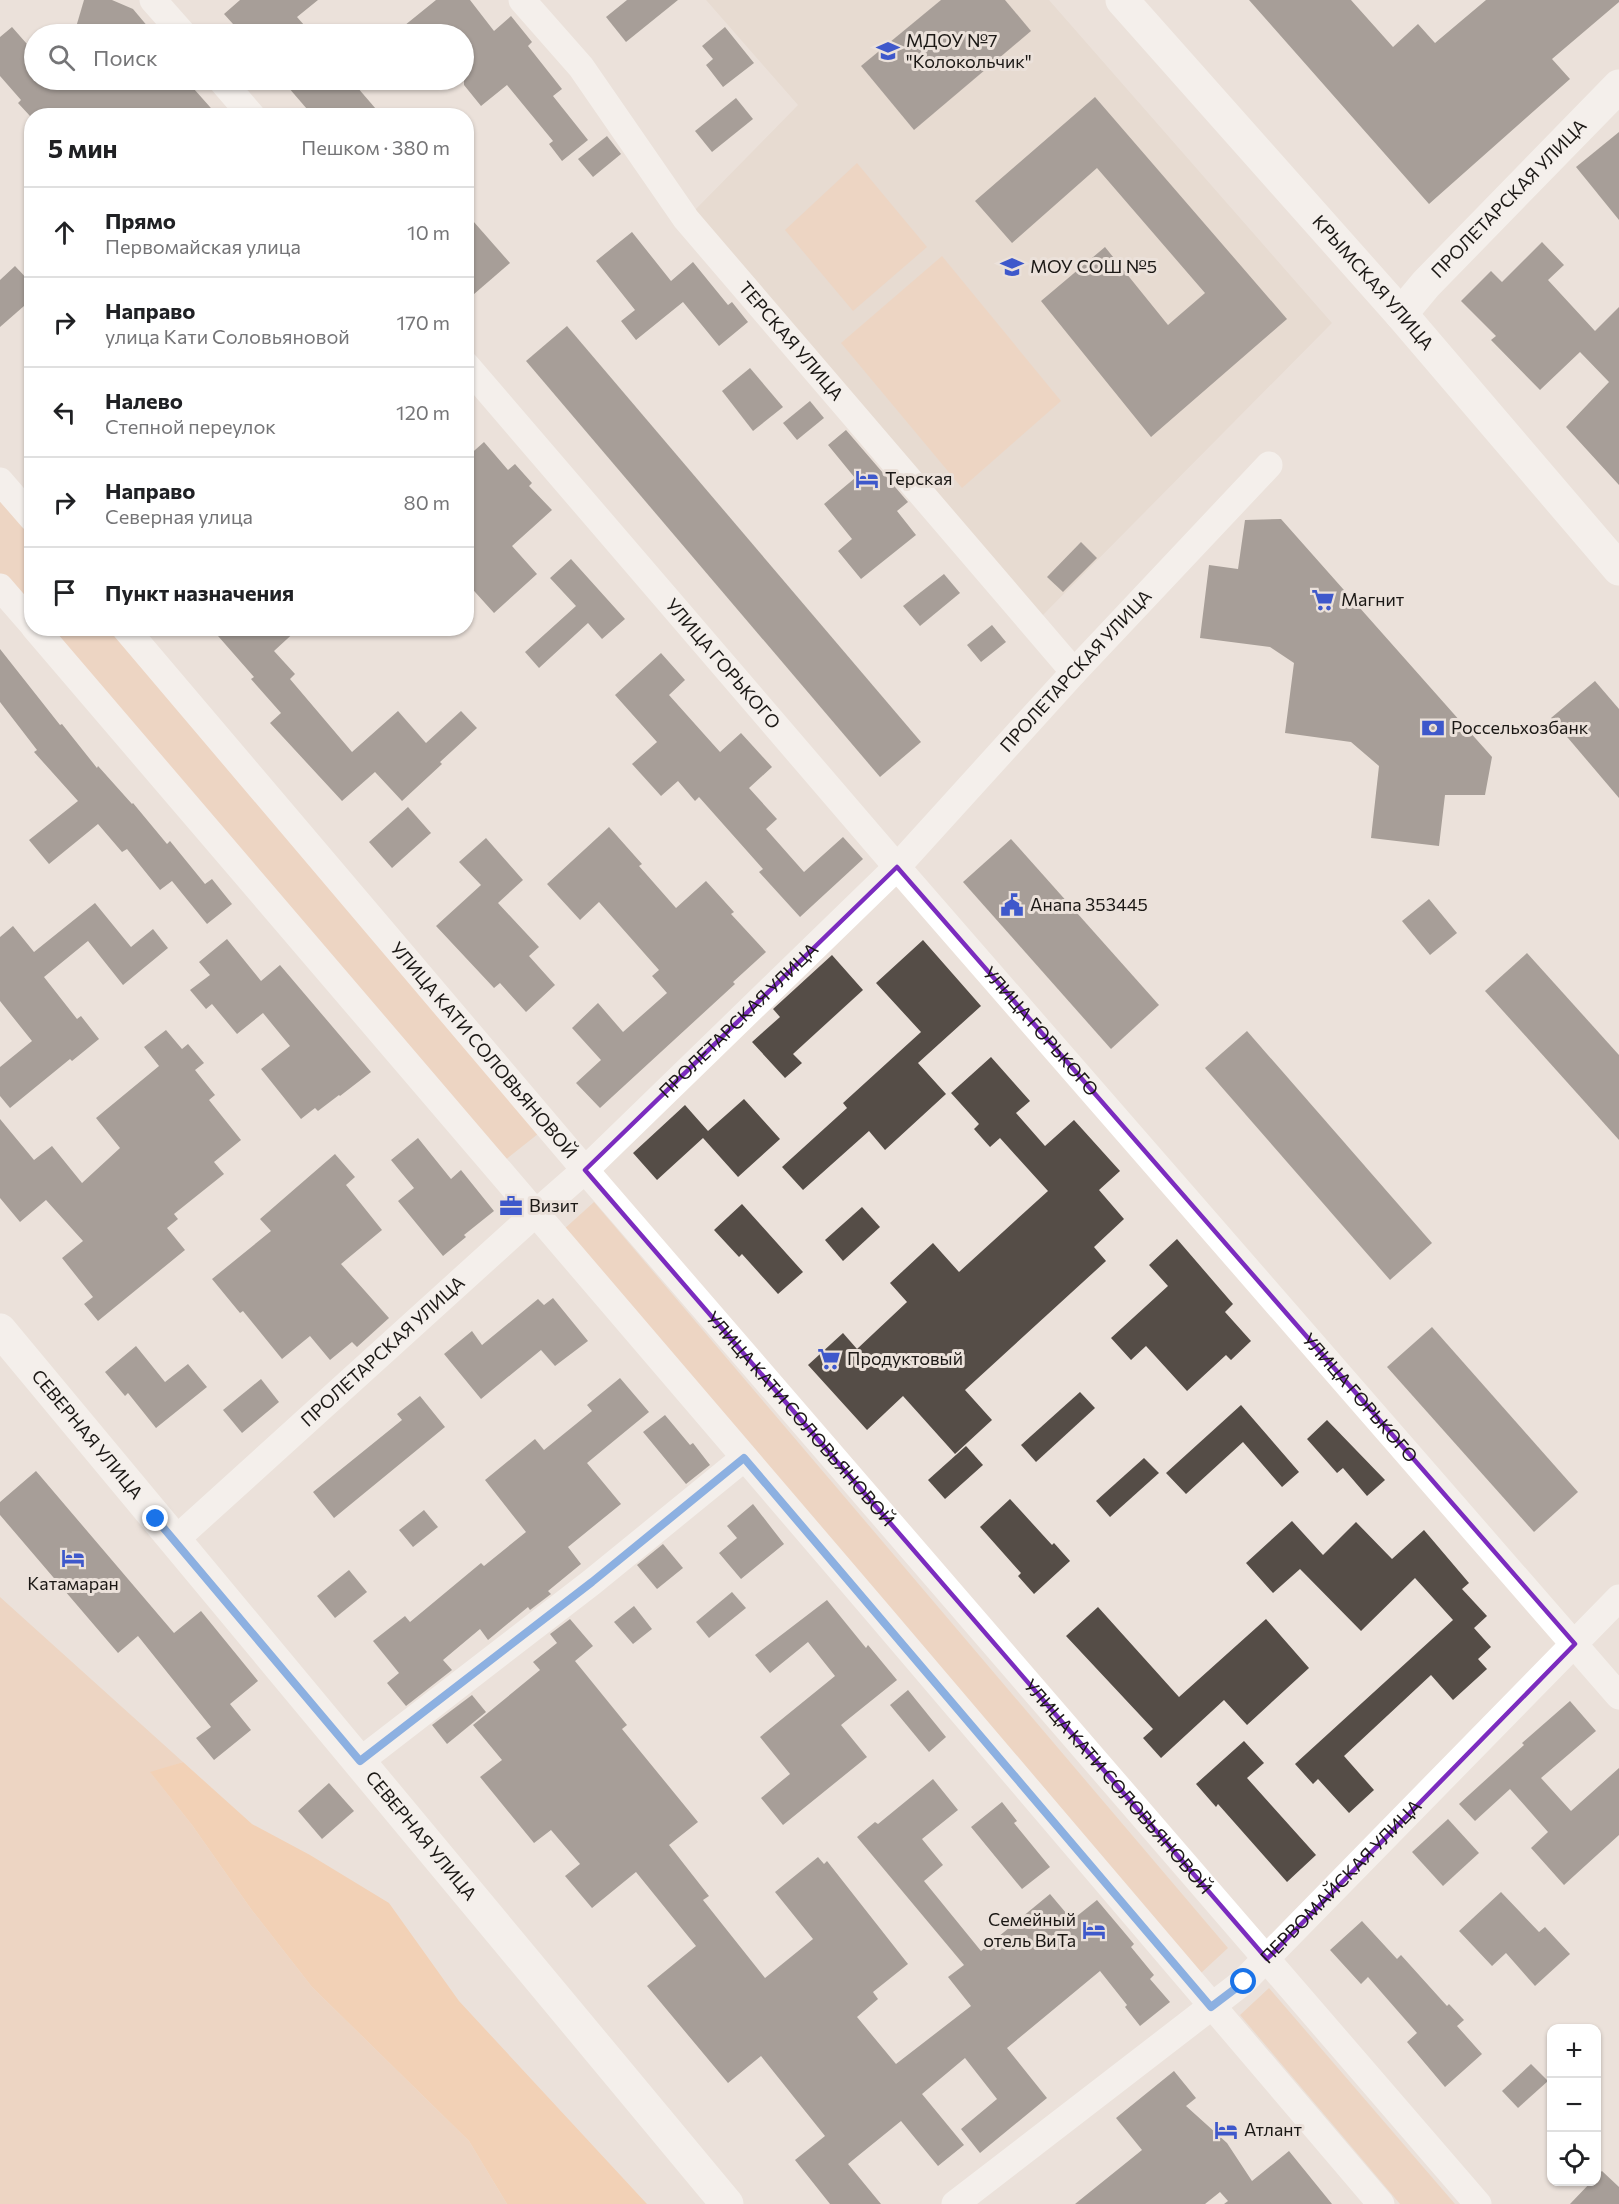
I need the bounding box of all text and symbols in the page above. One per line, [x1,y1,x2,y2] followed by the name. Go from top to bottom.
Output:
[24,24,474,90] search box
[906,29,1032,72] place label: МДОУ №7 "Колокольчик"
[875,38,901,64] school or university icon: МДОУ №7 "Колокольчик"
[45,41,78,74] icon: search
[93,44,158,71] text: Поиск
[1426,114,1591,282] street label: ПРОЛЕТАРСКАЯ УЛИЦА
[48,132,118,163] text: 5 мин
[301,135,450,159] text: Пешком · 380 m
[105,207,176,234] text: Прямо
[1308,210,1439,354] street label: КРЫМСКАЯ УЛИЦА
[48,216,81,249] icon: ahead
[407,220,450,244] text: 10 m
[105,234,301,258] text: Первомайская улица
[999,254,1025,280] school or university icon: МОУ СОШ №5
[1030,255,1157,277] place label: МОУ СОШ №5
[734,277,849,405] street label: ТЕРСКАЯ УЛИЦА
[105,297,195,324] text: Направо
[48,306,81,339] icon: right
[397,310,450,334] text: 170 m
[105,324,350,348] text: улица Кати Соловьяновой
[105,387,183,414] text: Налево
[48,396,81,429] icon: left
[396,400,450,424] text: 120 m
[105,414,276,438] text: Степной переулок
[854,466,880,492] hotel icon: Терская
[885,467,953,489] place label: Терская
[105,477,195,504] text: Направо
[48,486,81,519] icon: right
[404,490,450,514] text: 80 m
[105,504,253,528] text: Северная улица
[48,576,81,609] icon: arrive
[105,579,294,606] text: Пункт назначения
[995,585,1156,756] street label: ПРОЛЕТАРСКАЯ УЛИЦА
[1310,587,1336,613] supermarket icon: Магнит
[1341,588,1405,610] place label: Магнит
[661,594,785,733] street label: УЛИЦА ГОРЬКОГО
[1420,715,1446,741] bank icon: Россельхозбанк
[1451,716,1589,738] place label: Россельхозбанк
[999,892,1025,918] public building icon: Анапа 353445
[1030,893,1148,915] place label: Анапа 353445
[386,937,582,1162] street label: УЛИЦА КАТИ СОЛОВЬЯНОВОЙ
[654,938,822,1102] street label: ПРОЛЕТАРСКАЯ УЛИЦА
[979,962,1104,1100] street label: УЛИЦА ГОРЬКОГО
[498,1193,524,1219] office icon: Визит
[529,1194,579,1216] place label: Визит
[296,1271,469,1431] street label: ПРОЛЕТАРСКАЯ УЛИЦА
[702,1306,900,1530] street label: УЛИЦА КАТИ СОЛОВЬЯНОВОЙ
[1298,1328,1423,1467] street label: УЛИЦА ГОРЬКОГО
[816,1346,842,1372] supermarket icon: Продуктовый
[847,1347,963,1369] place label: Продуктовый
[28,1365,148,1503] street label: СЕВЕРНАЯ УЛИЦА
[142,1505,168,1531] route end
[60,1545,86,1571] hotel icon: Катамаран
[27,1572,119,1594] place label: Катамаран
[1020,1674,1217,1898] street label: УЛИЦА КАТИ СОЛОВЬЯНОВОЙ
[361,1766,482,1904] street label: СЕВЕРНАЯ УЛИЦА
[1255,1794,1426,1968] street label: ПЕРВОМАЙСКАЯ УЛИЦА
[983,1908,1076,1951] place label: Семейный отель ВиТа
[1081,1917,1107,1943] hotel icon: Семейный отель ВиТа
[1230,1968,1256,1994] route start
[1547,2024,1601,2186] map controls
[1547,2024,1601,2078] button: +
[1547,2078,1601,2132] button: −
[1213,2117,1239,2143] hotel icon: Атлант
[1244,2118,1303,2140] place label: Атлант
[1547,2132,1601,2186] button: locate

